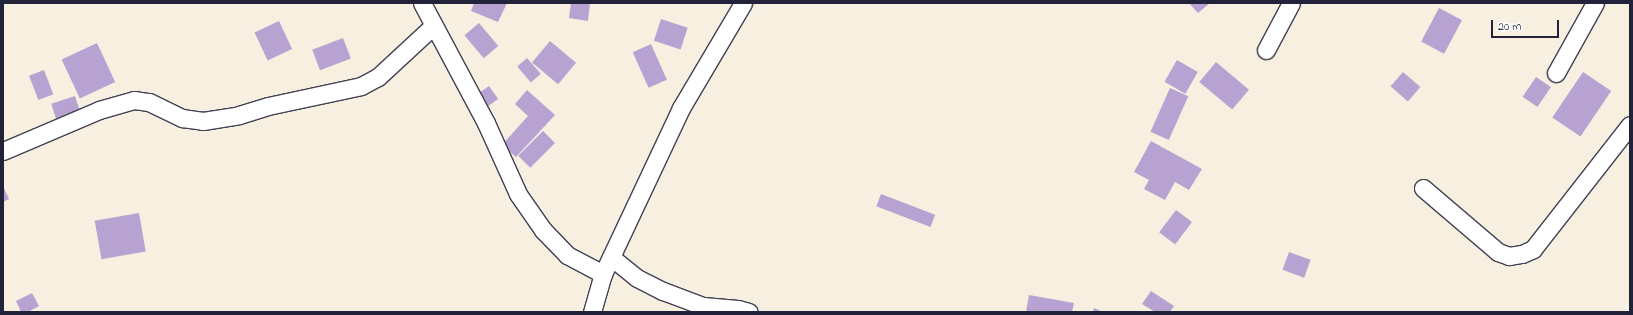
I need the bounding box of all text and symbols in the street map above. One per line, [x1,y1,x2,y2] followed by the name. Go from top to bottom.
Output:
[1493,12,1561,38] scale bar
[1498,18,1521,36] text: 20 m

